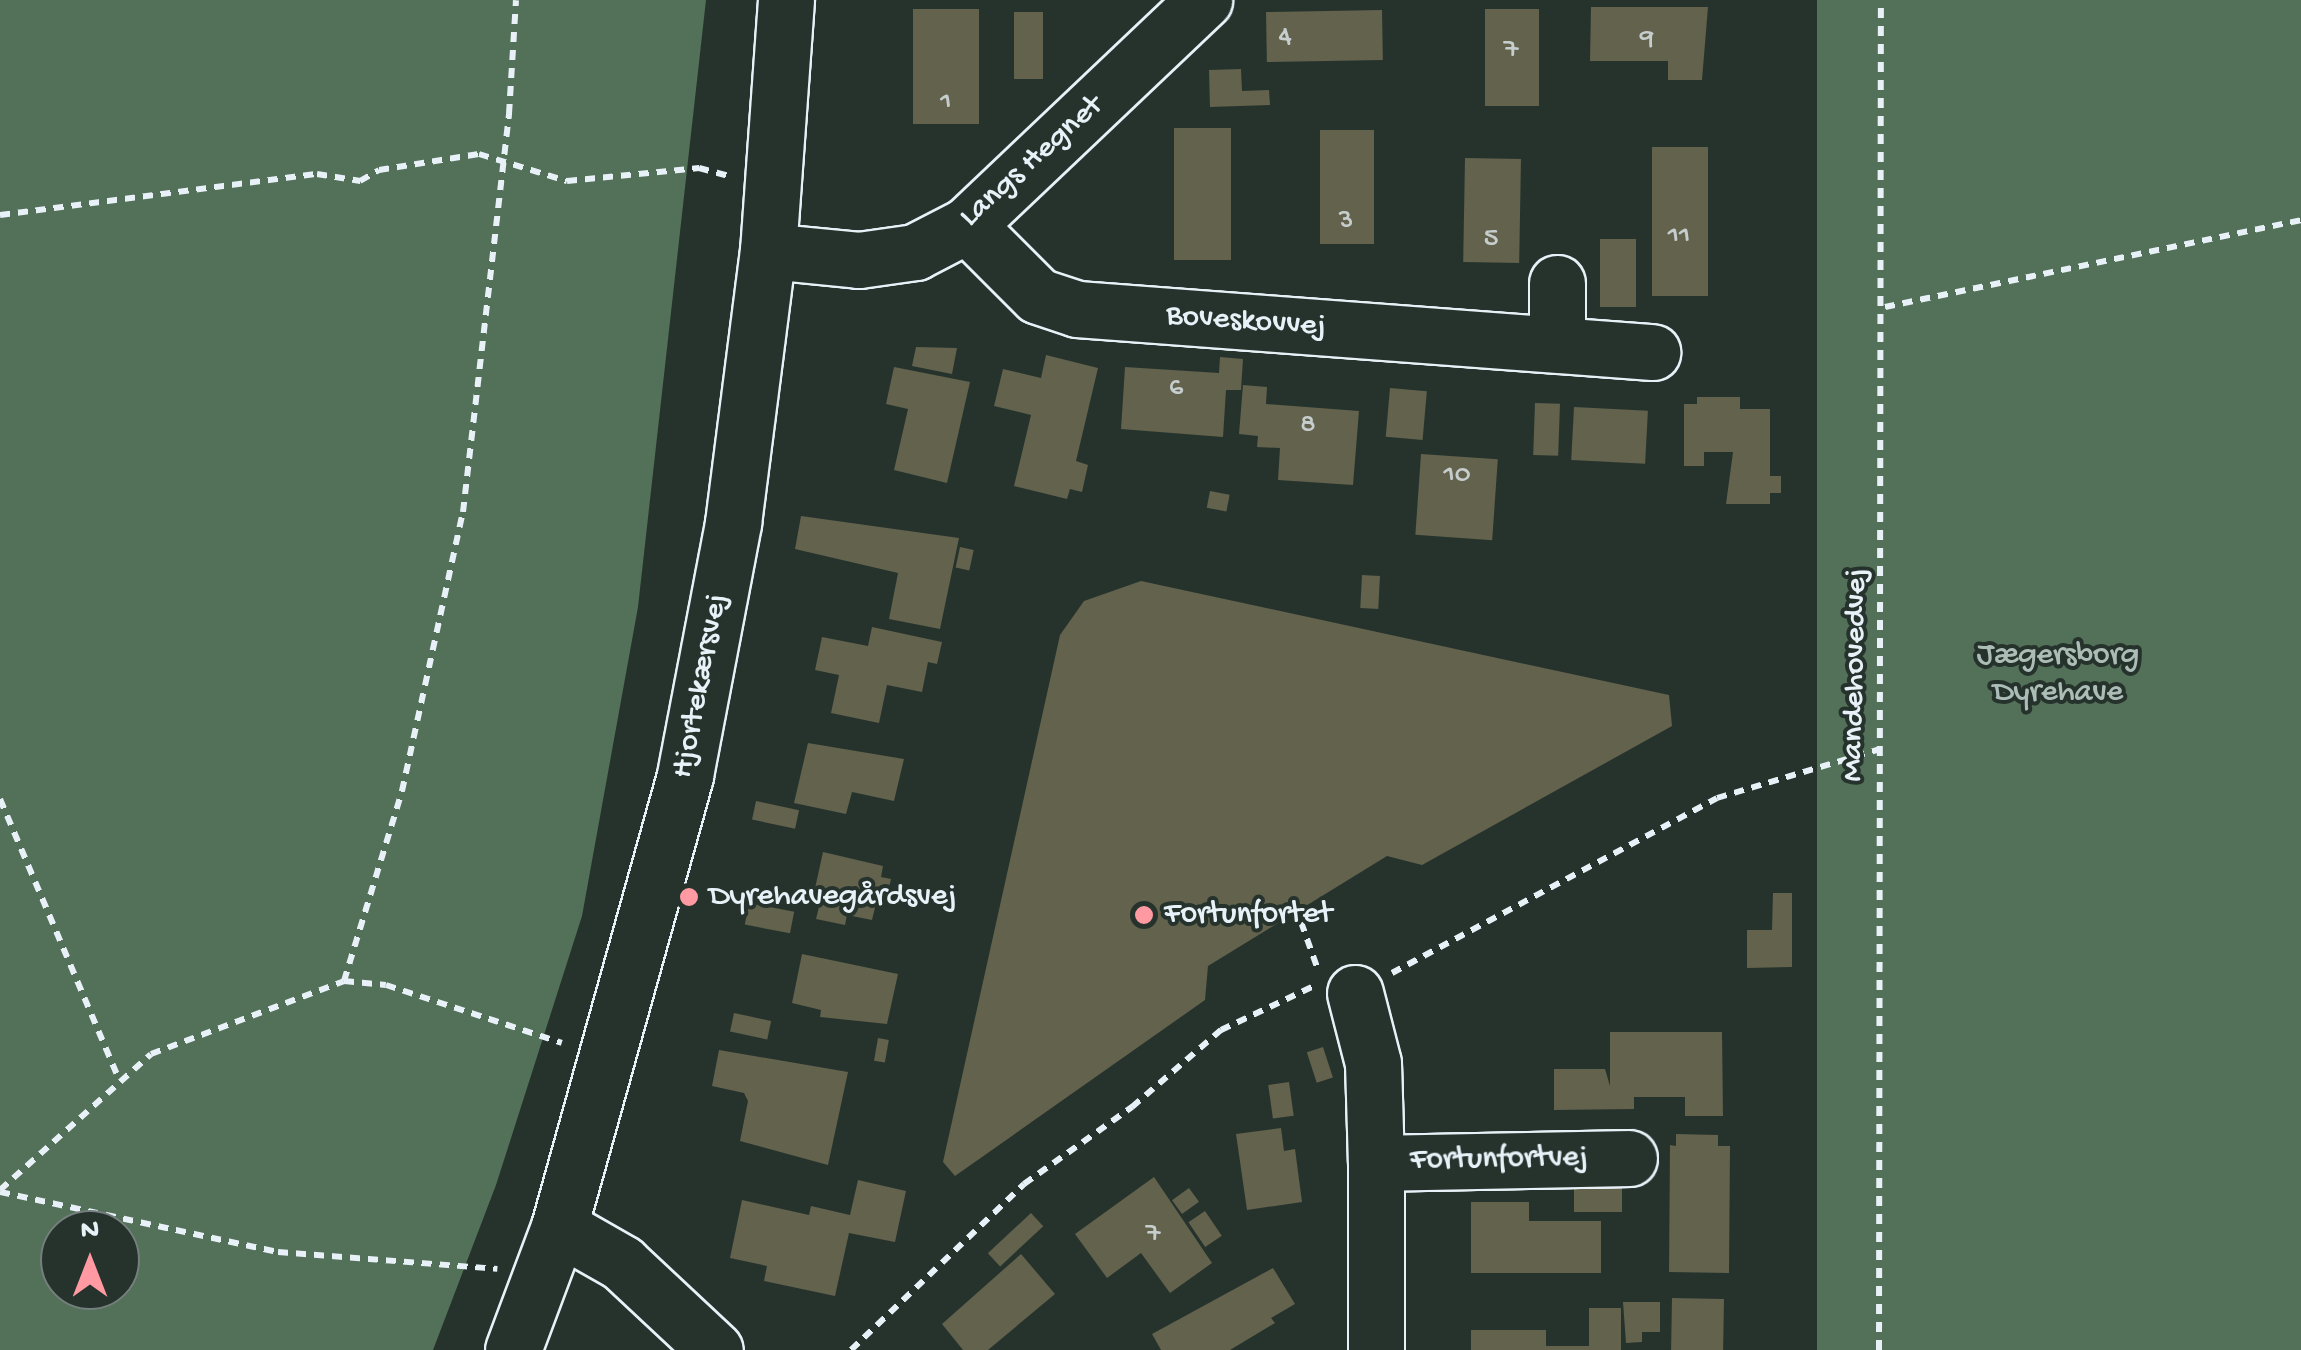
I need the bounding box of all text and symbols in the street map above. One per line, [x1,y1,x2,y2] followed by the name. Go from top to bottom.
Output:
[1278,21,1292,55] house number: 4
[1640,23,1654,57] house number: 9
[1504,34,1518,68] house number: 7
[940,86,952,120] house number: 1
[952,88,1112,236] street label: Langs Hegnet
[1339,205,1353,239] house number: 3
[1668,220,1690,254] house number: 11
[1484,223,1498,257] house number: 5
[1165,297,1327,347] street label: Boveskovvej
[1169,372,1183,406] house number: 6
[1300,409,1316,443] house number: 8
[1443,459,1471,493] house number: 10
[1835,568,1877,782] street label: Mandehovedvej
[664,591,738,781] street label: Hjortekærsvej
[1977,638,2139,713] park label: Jægersborg Dyrehave
[709,878,957,916] place label: Dyrehavegårdsvej
[678,886,700,908] marker: Dyrehavegårdsvej
[1164,896,1332,934] place label: Fortunfortet
[1133,904,1155,926] marker: Fortunfortet
[1410,1139,1588,1181] street label: Fortunfortvej
[40,1210,140,1310] north arrow
[81,1215,99,1248] text: N
[1146,1218,1160,1252] house number: 7

